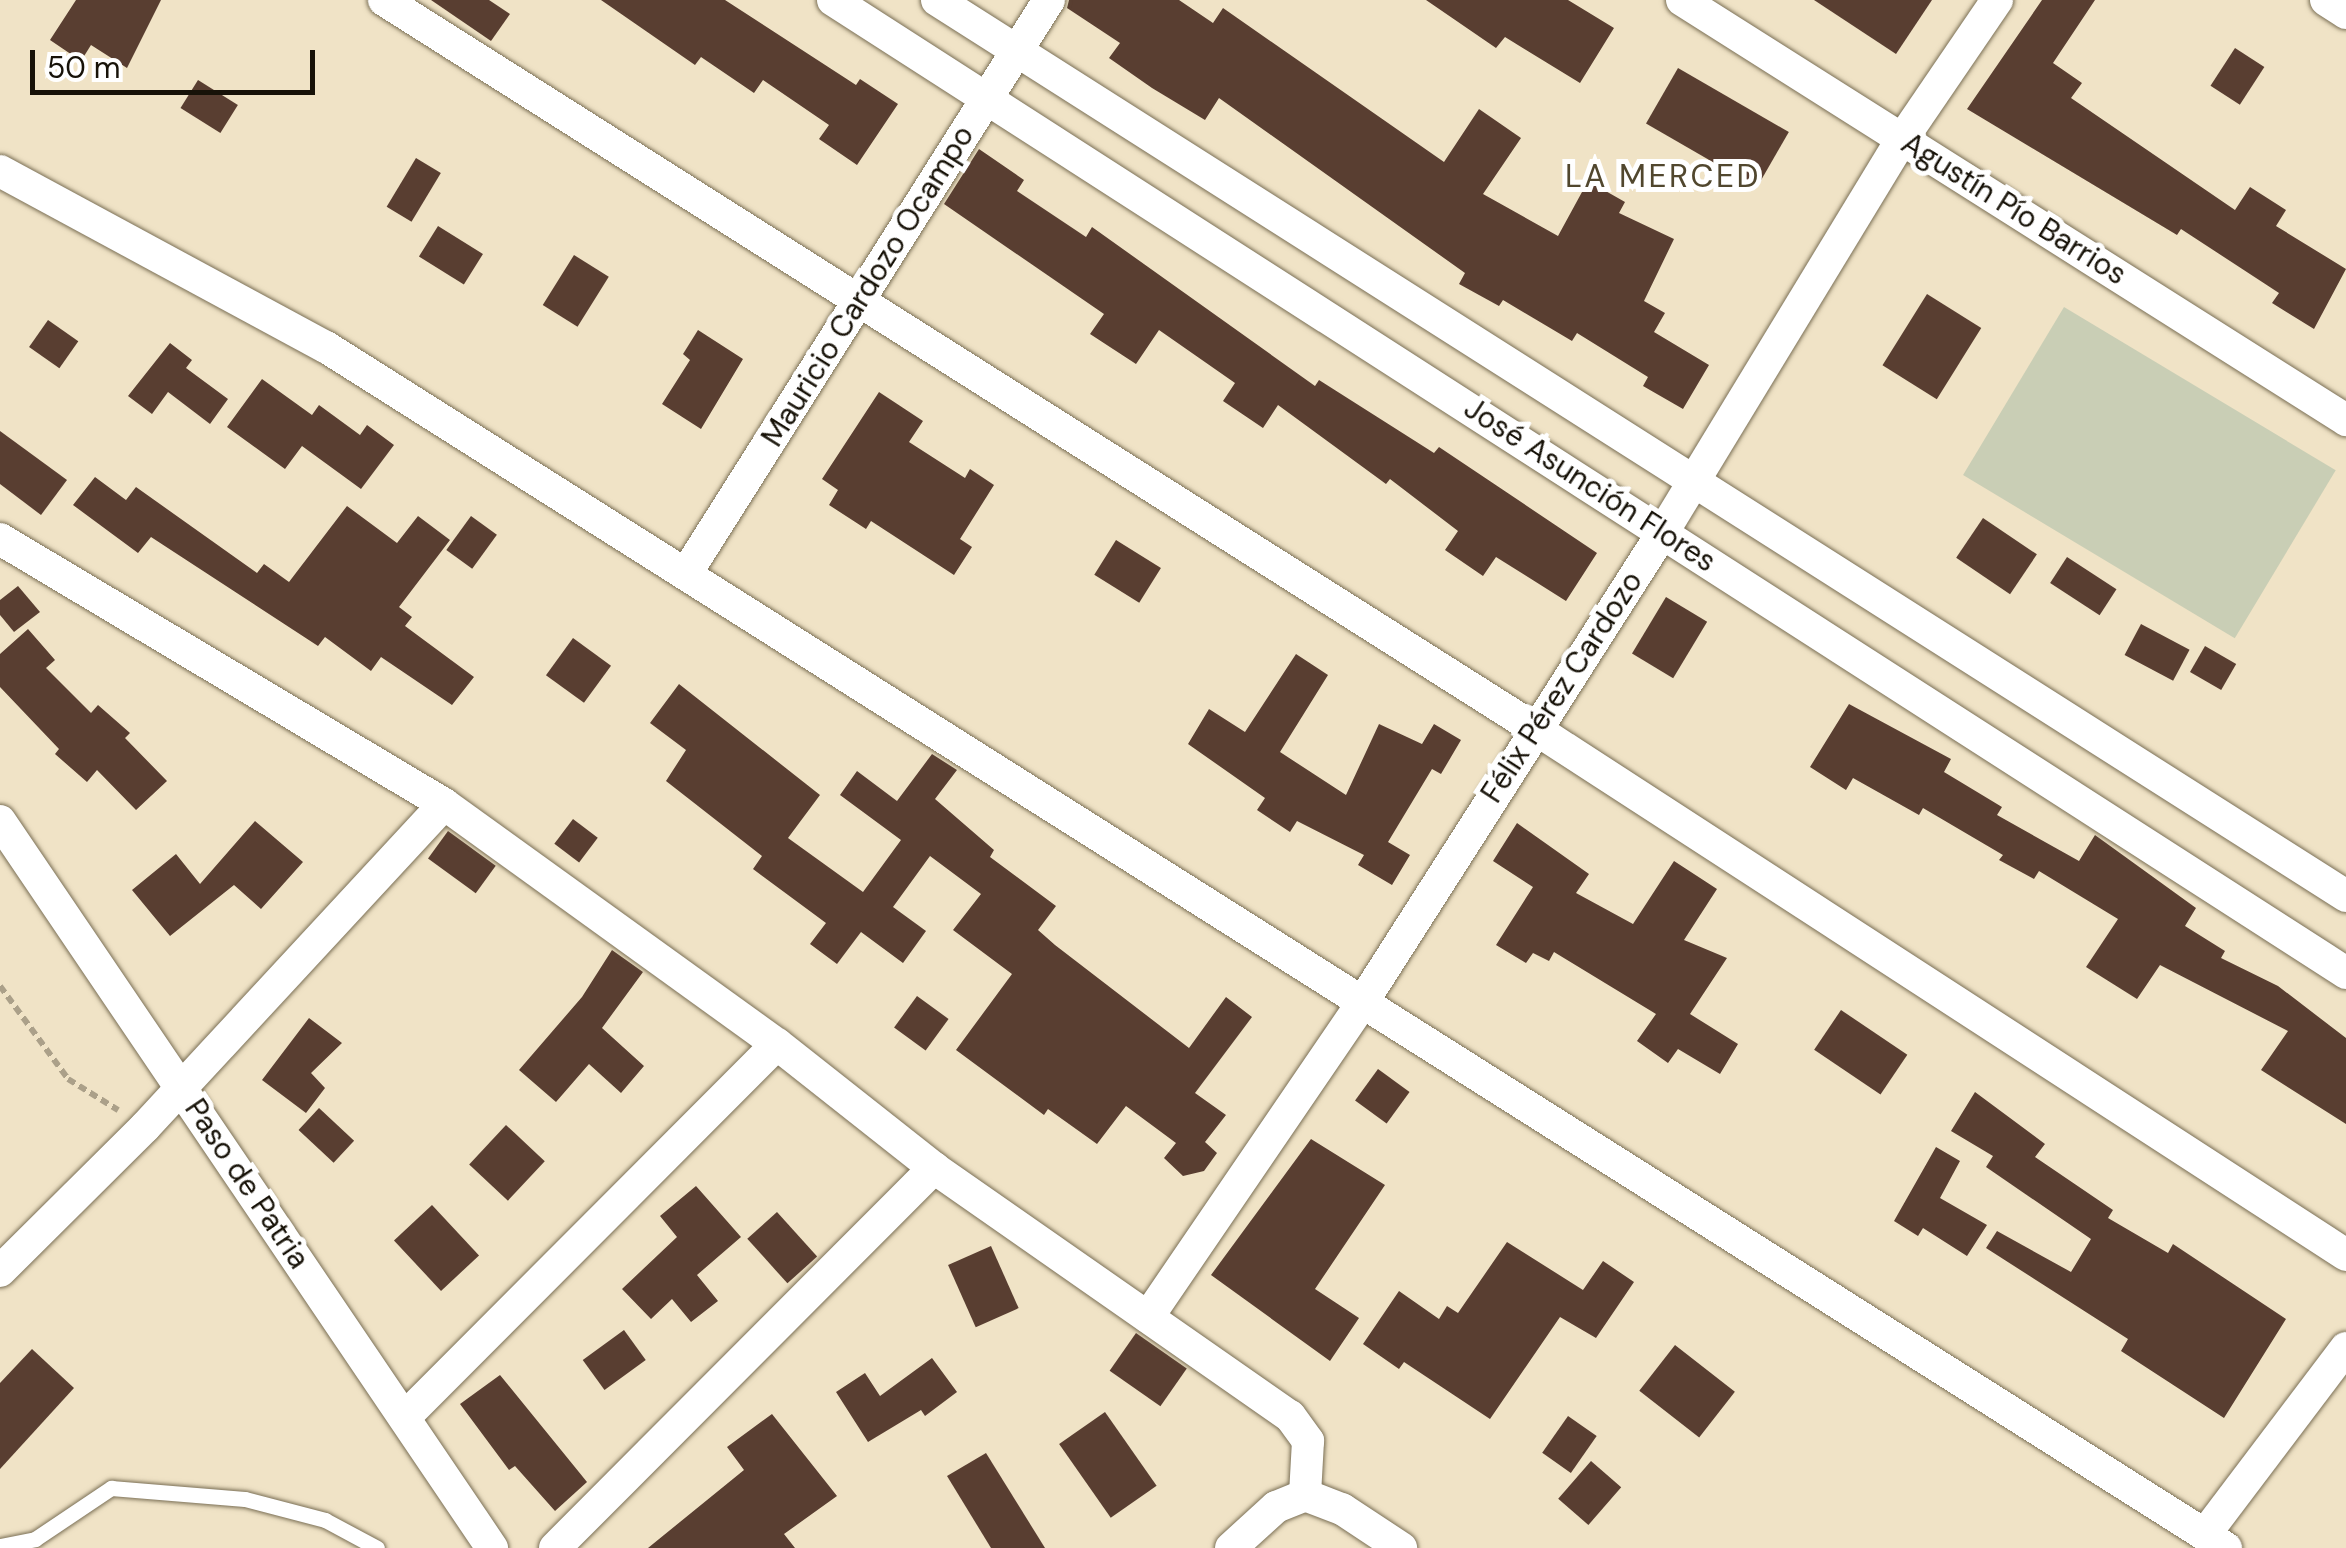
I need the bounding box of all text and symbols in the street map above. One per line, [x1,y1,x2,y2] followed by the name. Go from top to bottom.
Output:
[35,30,320,92] scale bar
[47,48,121,87] text: 50 m
[754,119,982,453] street label: Mauricio Cardozo Ocampo
[1895,125,2133,293] street label: Agustín Pío Barrios
[1565,157,1761,195] district label: LA MERCED
[1457,390,1723,580] street label: José Asunción Flores
[1474,565,1650,809] street label: Félix Pérez Cardozo
[177,1092,317,1276] street label: Paso de Patria

